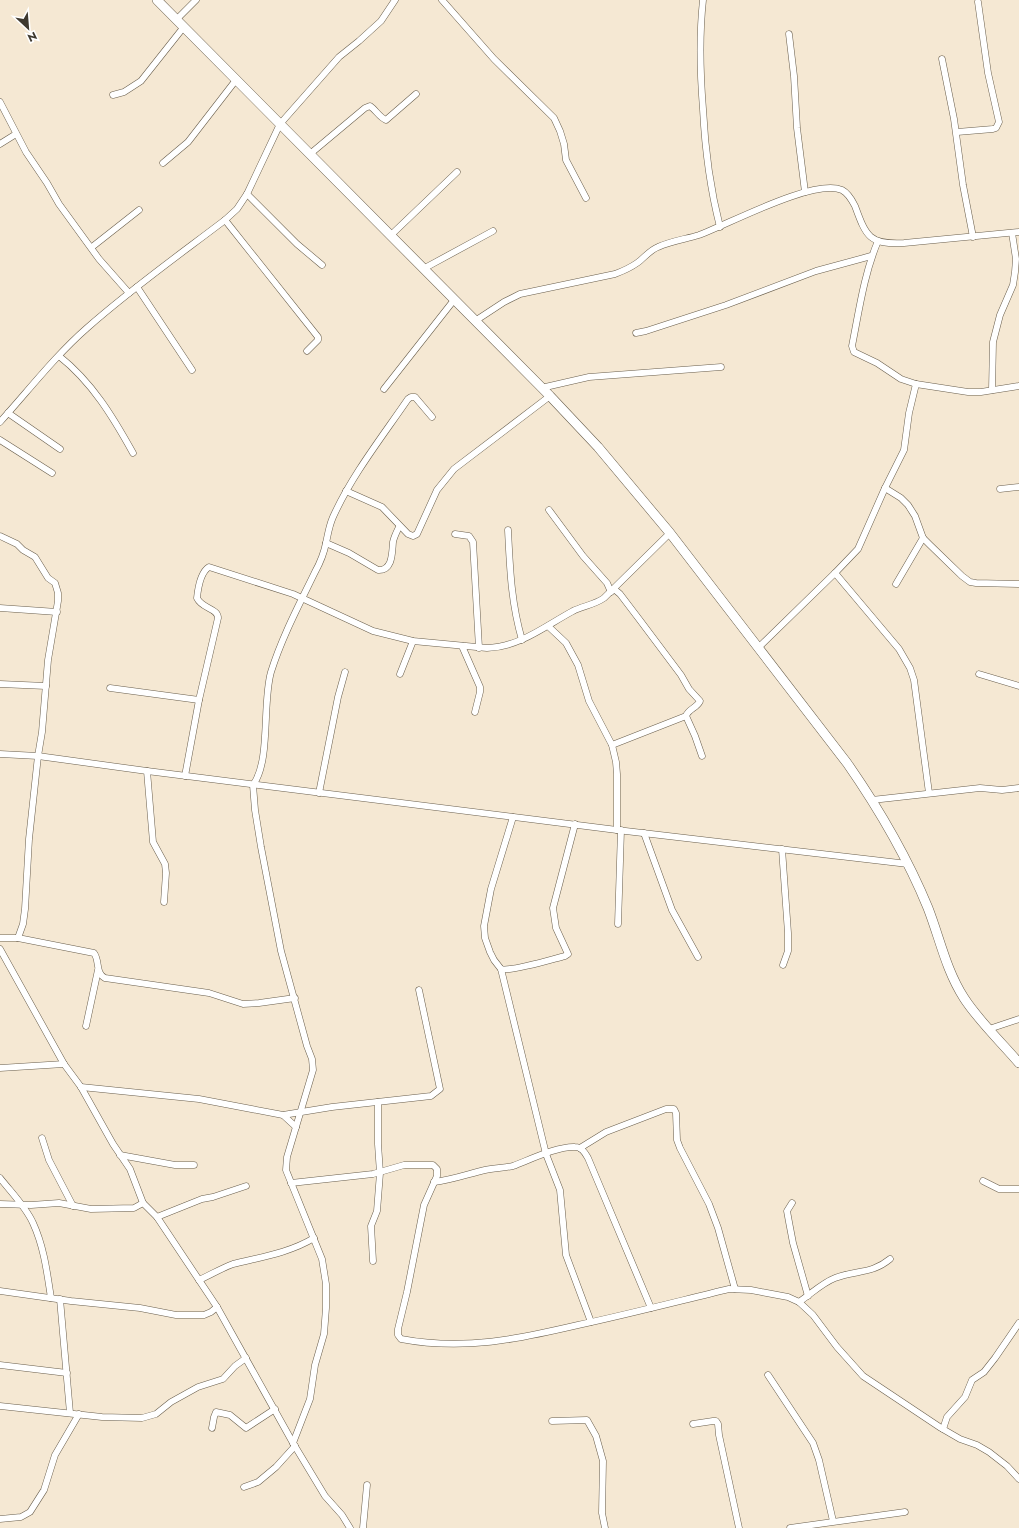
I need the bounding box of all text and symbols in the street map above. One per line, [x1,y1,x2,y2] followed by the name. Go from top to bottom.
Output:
[8,8,48,48] north arrow
[25,28,40,46] text: N

